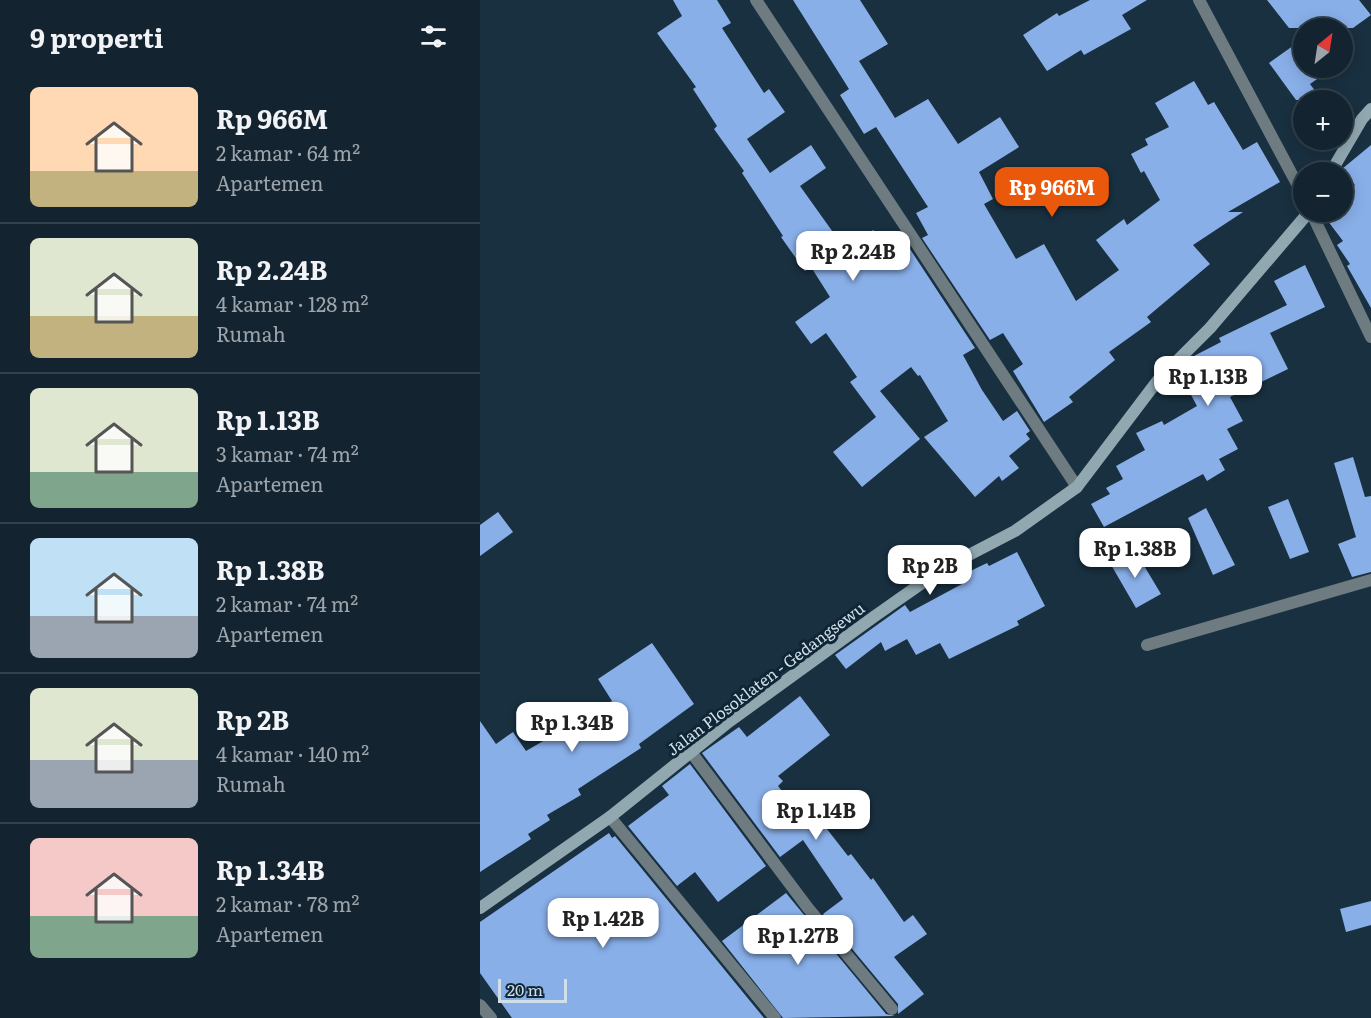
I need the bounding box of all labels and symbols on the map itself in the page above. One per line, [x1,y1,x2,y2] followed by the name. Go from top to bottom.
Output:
[1293,18,1353,78] north arrow
[997,167,1107,218] pin: Rp 966M
[791,231,915,282] pin: Rp 2.24B
[1146,356,1270,407] pin: Rp 1.13B
[1073,528,1197,579] pin: Rp 1.38B
[888,545,972,596] pin: Rp 2B
[661,595,869,761] street label: Jalan Plosoklaten - Gedangsewu
[510,702,634,753] pin: Rp 1.34B
[754,790,878,841] pin: Rp 1.14B
[541,898,665,949] pin: Rp 1.42B
[736,915,860,966] pin: Rp 1.27B
[498,976,567,1004] scale bar

